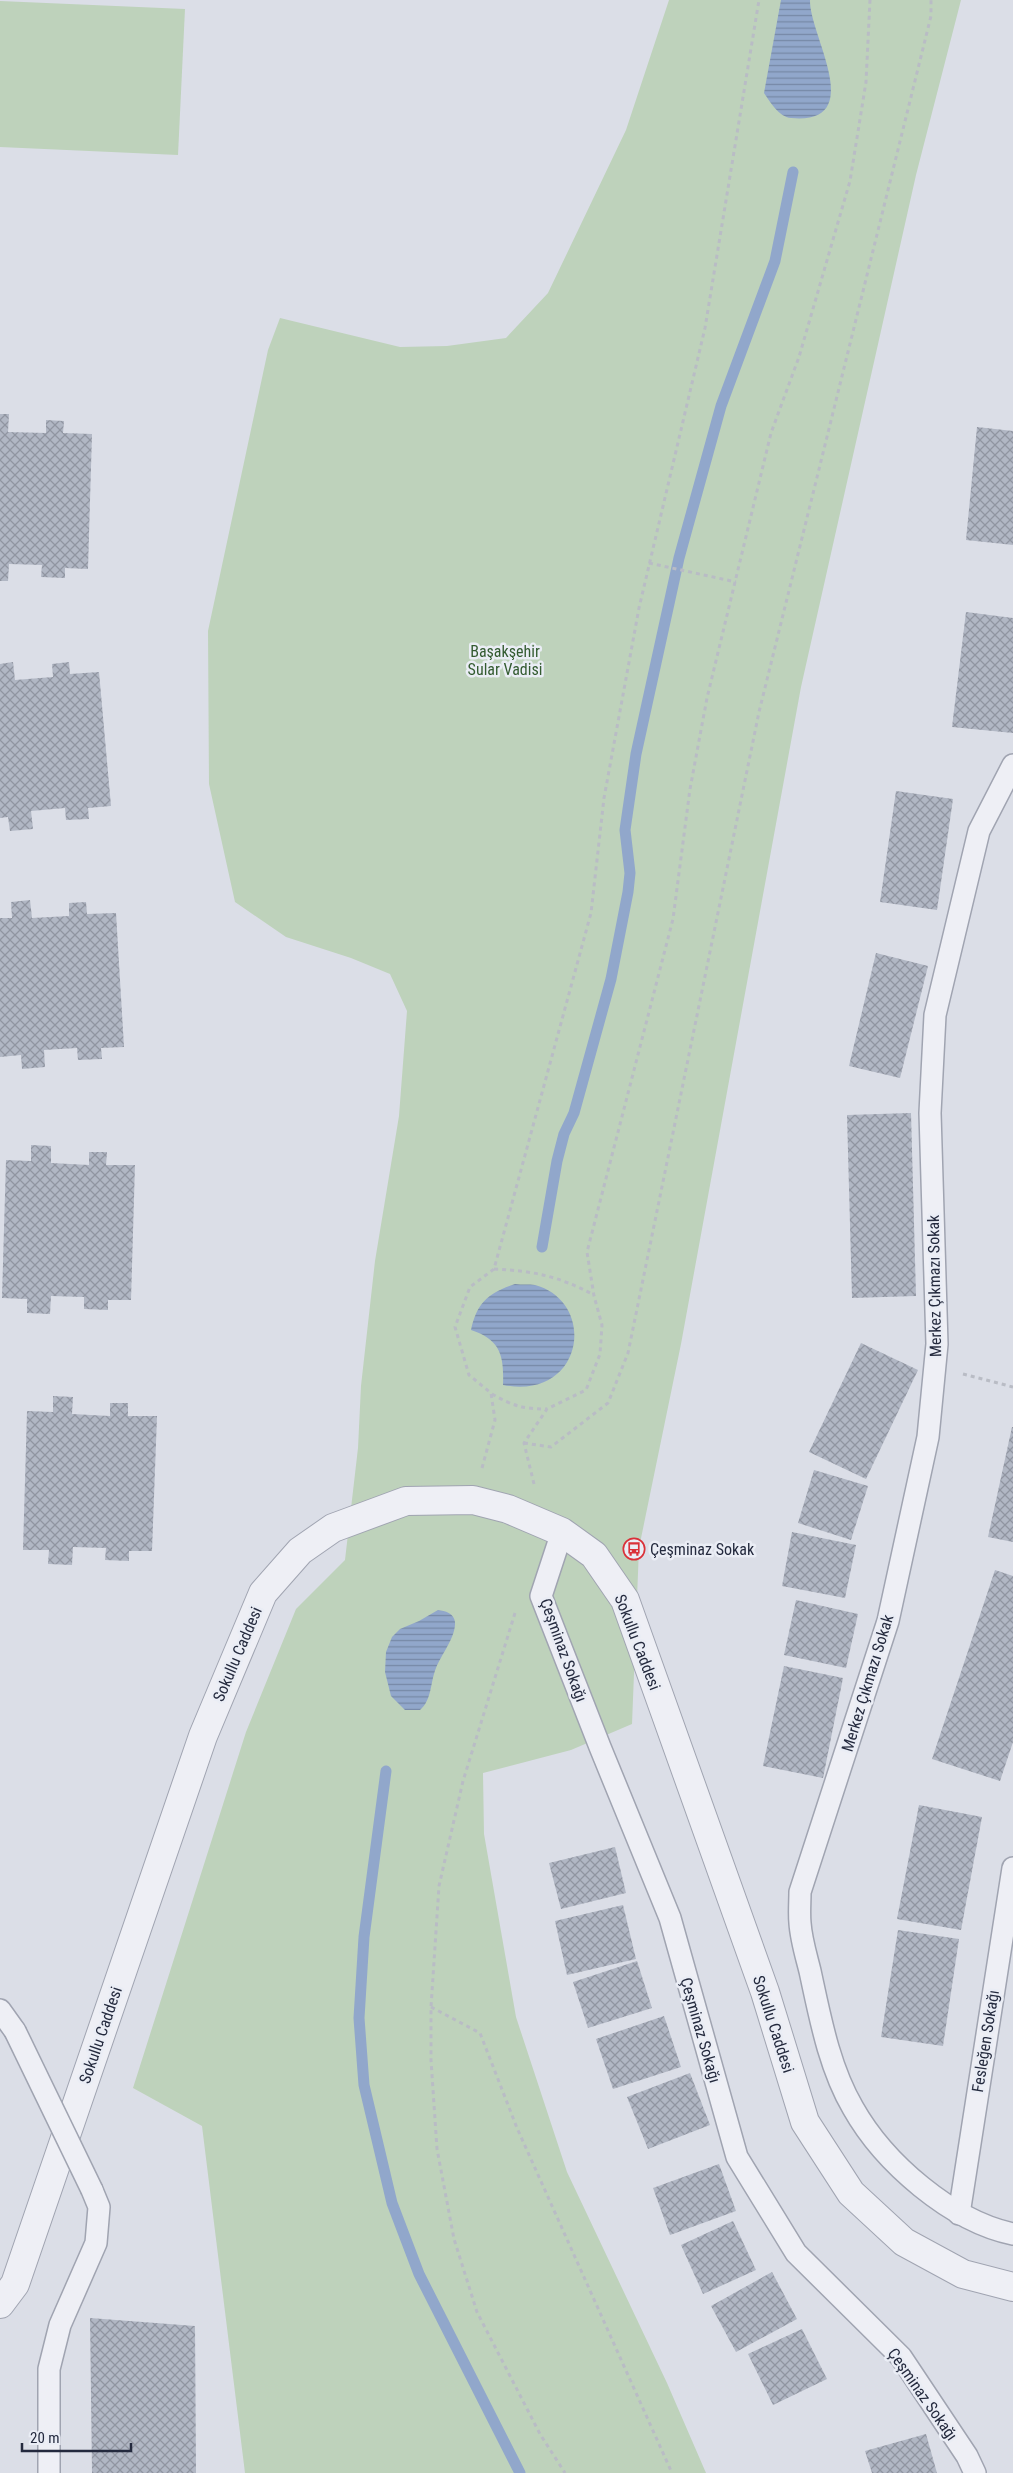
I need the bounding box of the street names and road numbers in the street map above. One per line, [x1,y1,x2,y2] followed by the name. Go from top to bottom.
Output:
[924,1214,945,1357] street label: Merkez Çıkmazı Sokak
[611,1592,665,1693] street label: Sokullu Caddesi
[536,1596,591,1704] street label: Çeşminaz Sokağı
[209,1604,266,1704] street label: Sokullu Caddesi
[838,1612,898,1754] street label: Merkez Çıkmazı Sokak
[749,1973,798,2075] street label: Sokullu Caddesi
[676,1975,725,2085] street label: Çeşminaz Sokağı
[75,1984,126,2086] street label: Sokullu Caddesi
[968,1989,1003,2094] street label: Fesleğen Sokağı
[884,2344,962,2444] street label: Çeşminaz Sokağı

